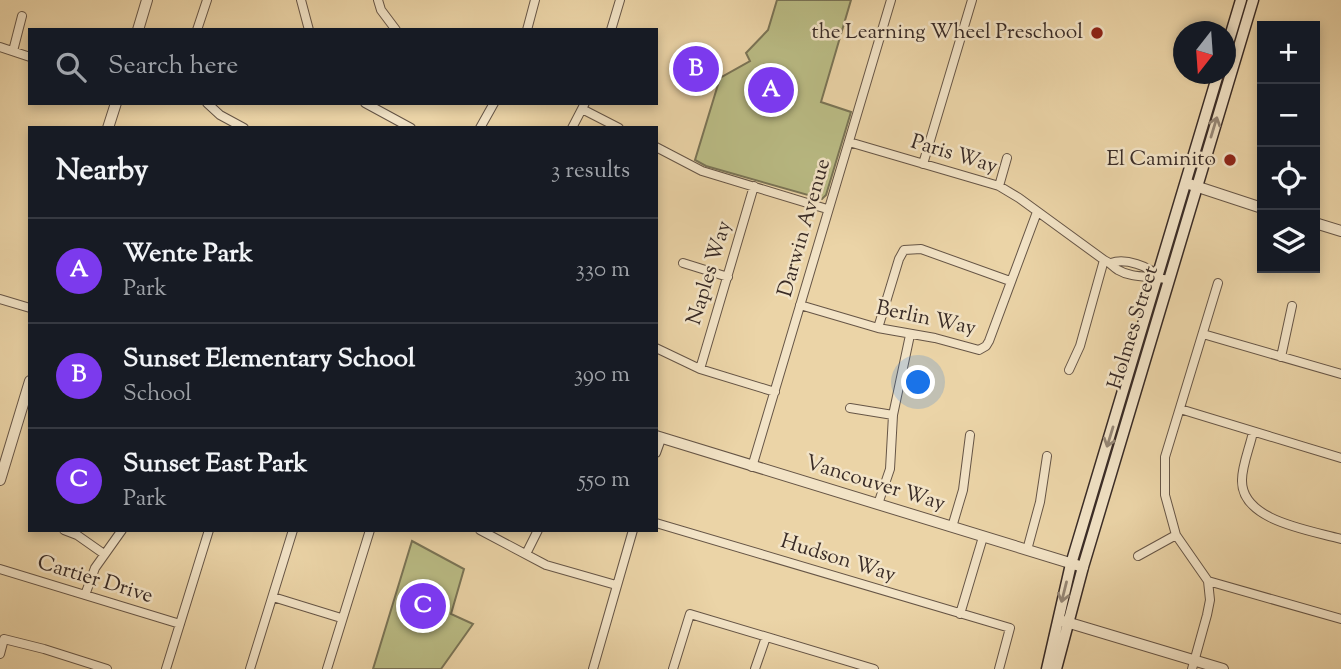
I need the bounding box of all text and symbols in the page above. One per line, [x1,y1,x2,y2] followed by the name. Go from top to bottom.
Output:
[812,18,1083,48] place label: the Learning Wheel Preschool
[1173,21,1236,84] north arrow
[1257,21,1320,273] map controls
[1257,21,1320,84] button: +
[1089,25,1105,41] marker: the Learning Wheel Preschool
[28,28,658,105] search box
[673,43,719,95] pin: B
[52,48,90,86] icon: search
[108,48,238,85] text: Search here
[748,64,794,116] pin: A
[1257,84,1320,147] button: −
[1208,116,1221,138] one-way arrow
[907,128,1002,183] street label: Paris Way
[1106,145,1216,175] place label: El Caminito
[1257,147,1320,210] button: locate
[56,150,148,193] text: Nearby
[1222,152,1238,168] marker: El Caminito
[551,155,630,188] text: 3 results
[771,155,839,301] street label: Darwin Avenue
[1257,210,1320,273] button: layers
[680,217,740,329] street label: Naples Way
[123,236,253,273] text: Wente Park
[70,254,88,287] text: A
[576,254,630,287] text: 330 m
[1101,263,1167,393] street label: Holmes Street
[123,273,167,306] text: Park
[873,294,979,344] street label: Berlin Way
[123,341,415,378] text: Sunset Elementary School
[72,359,86,392] text: B
[574,359,630,392] text: 390 m
[901,365,935,399] your location
[123,378,192,411] text: School
[1103,425,1116,447] one-way arrow
[123,446,308,483] text: Sunset East Park
[801,448,949,520] street label: Vancouver Way
[70,464,88,497] text: C
[578,464,630,497] text: 550 m
[123,483,167,516] text: Park
[777,527,900,591] street label: Hudson Way
[33,548,157,612] street label: Cartier Drive
[400,580,446,632] pin: C
[1057,580,1070,603] one-way arrow

